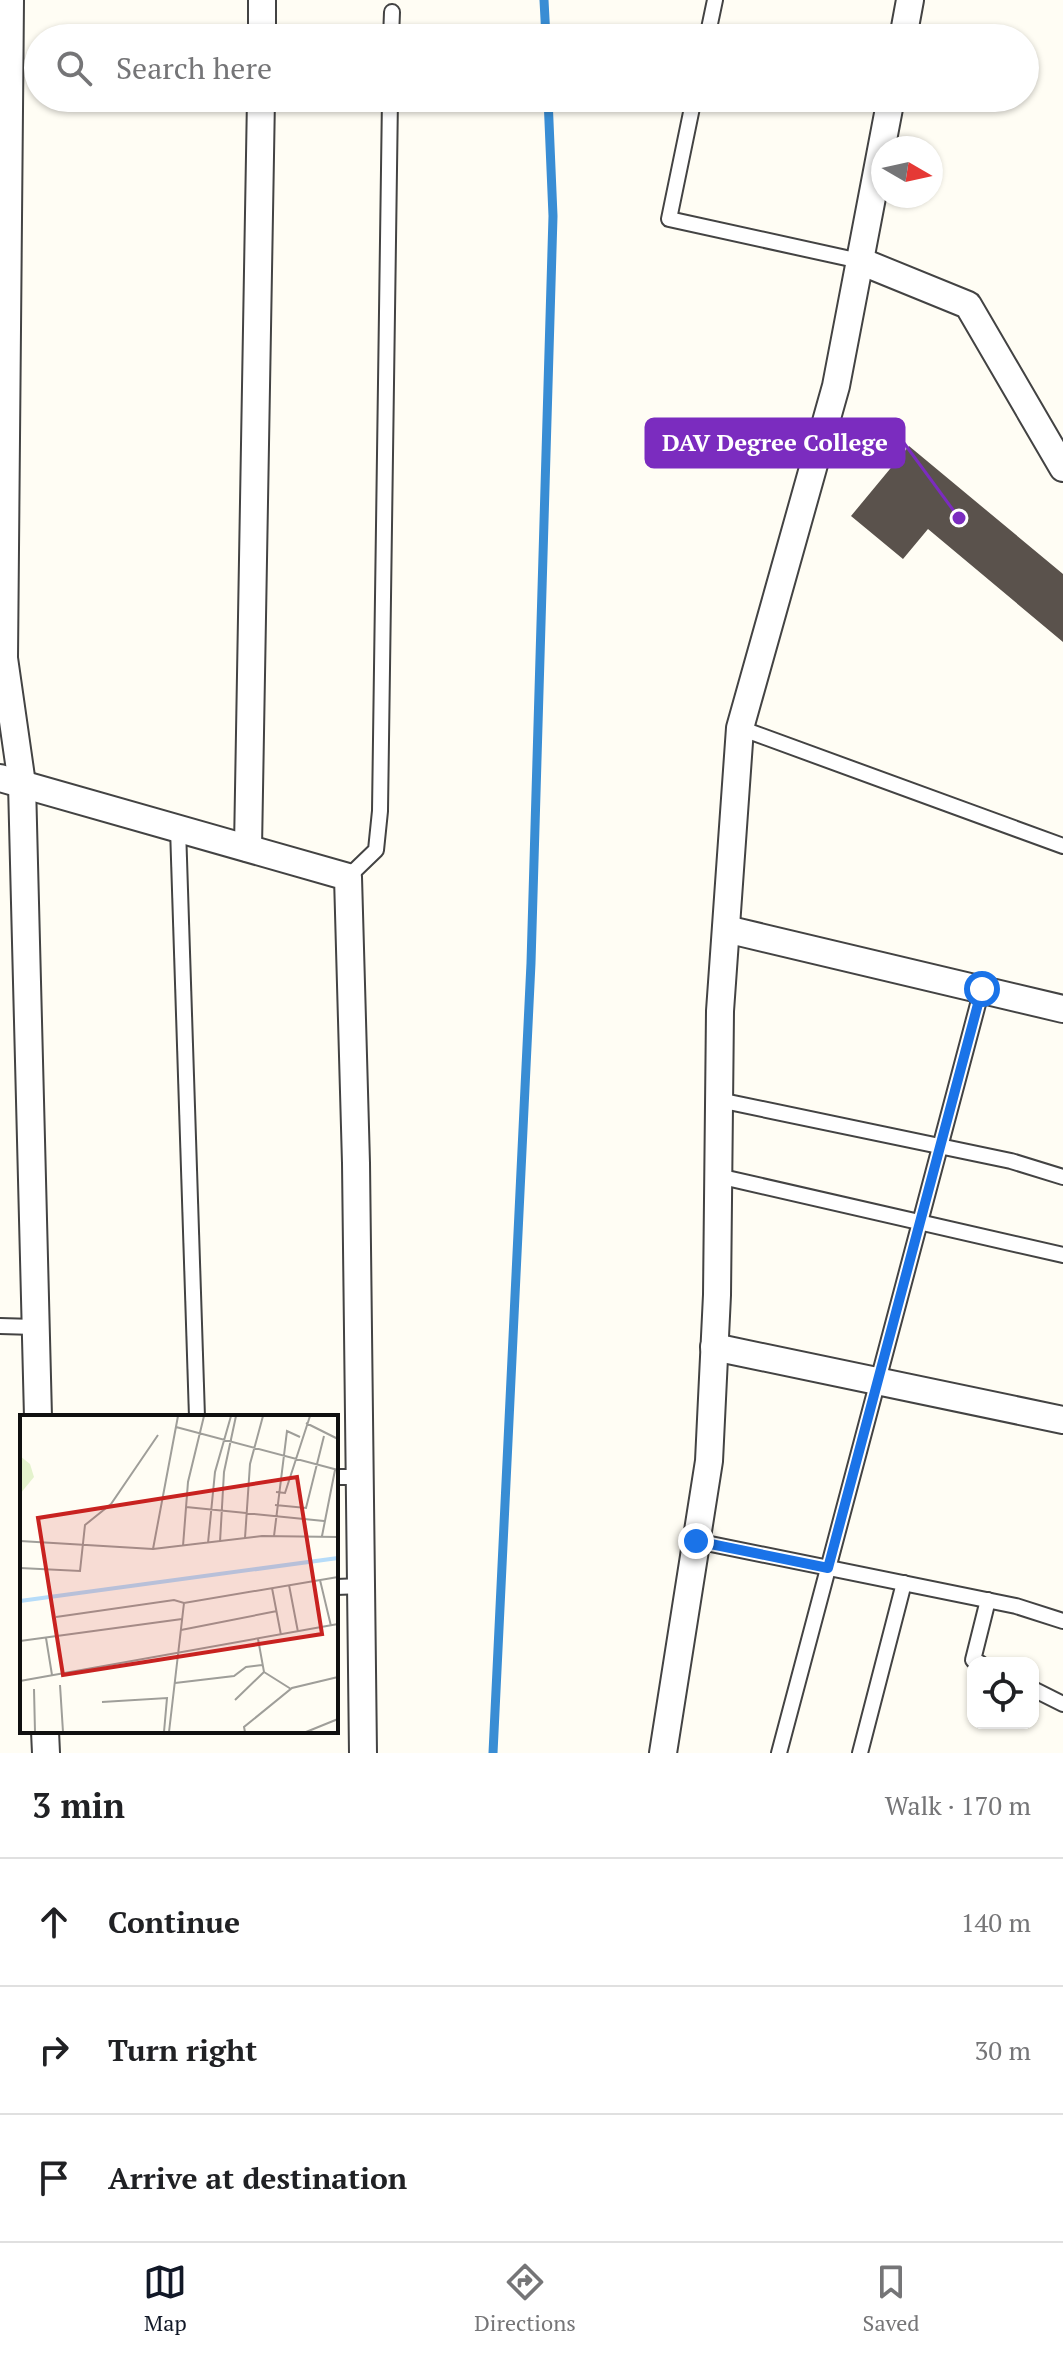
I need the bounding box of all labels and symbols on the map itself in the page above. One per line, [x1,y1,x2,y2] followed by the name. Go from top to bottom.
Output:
[871,136,943,208] north arrow
[646,419,904,467] callout: DAV Degree College
[662,426,888,458] text: DAV Degree College
[964,971,1000,1007] route start
[20,1415,338,1733] inset map
[678,1523,714,1559] route end

